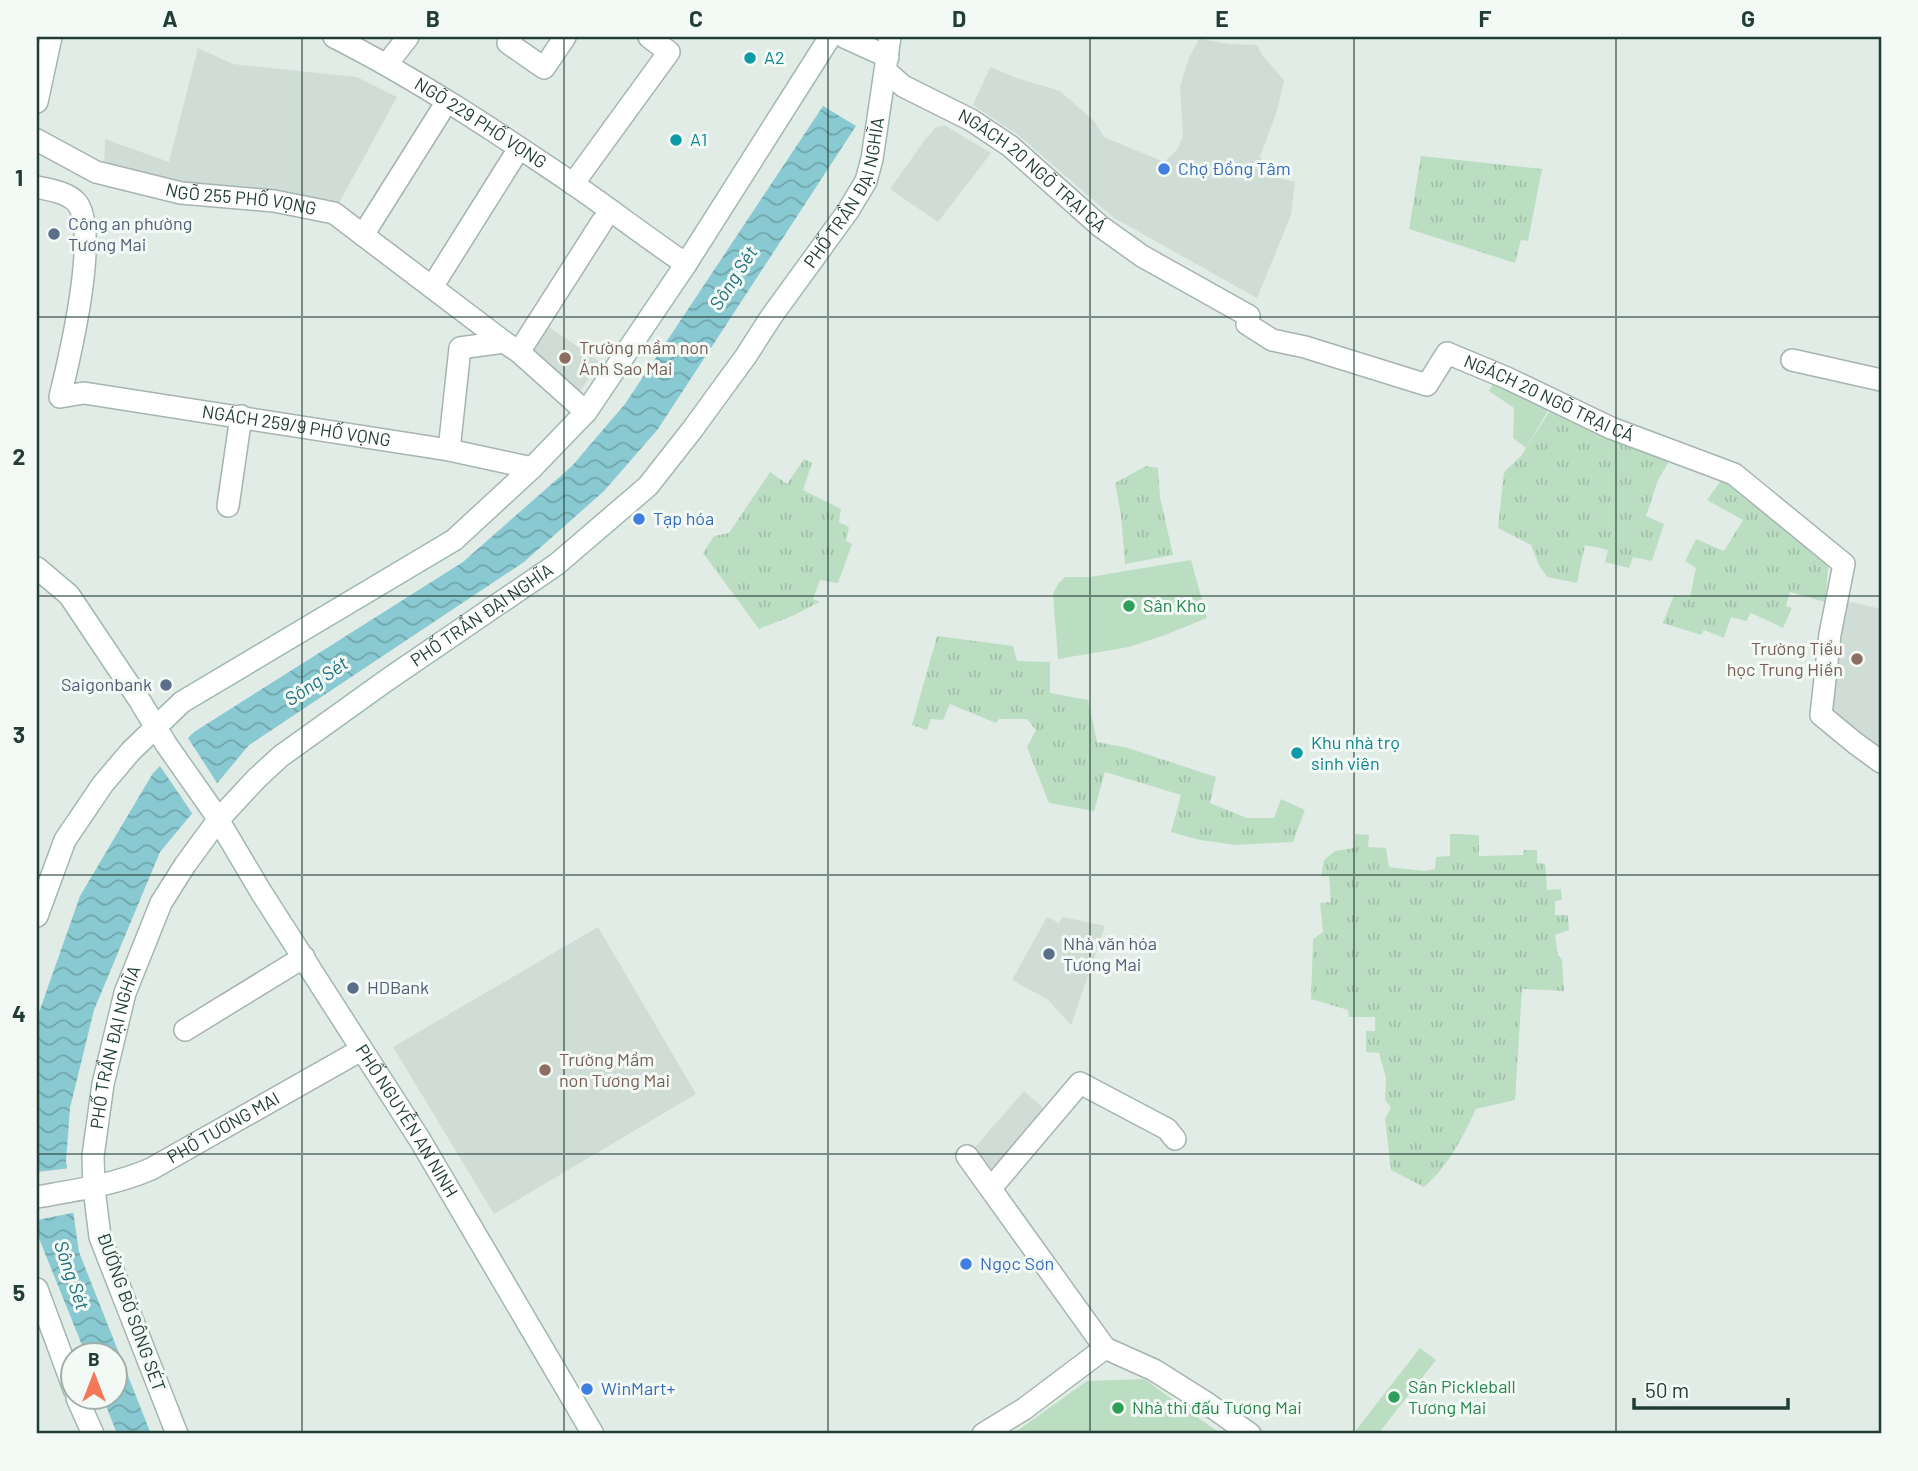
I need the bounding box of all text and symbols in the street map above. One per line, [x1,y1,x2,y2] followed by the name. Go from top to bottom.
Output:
[162,4,178,32] text: A
[426,4,440,32] text: B
[689,4,703,32] text: C
[952,4,966,32] text: D
[1215,4,1229,32] text: E
[1479,4,1492,32] text: F
[1741,4,1755,32] text: G
[764,46,785,68] place label: A2
[742,50,758,66] marker: A2
[411,72,551,173] street label: NGÕ 229 PHỐ VỌNG
[955,103,1111,236] street label: NGÁCH 20 NGÕ TRẠI CÁ
[798,116,888,272] street label: PHỐ TRẦN ĐẠI NGHĨA
[690,128,707,150] place label: A1
[668,132,684,148] marker: A1
[1178,157,1291,179] place label: Chợ Đồng Tâm
[1156,161,1172,177] marker: Chợ Đồng Tâm
[15,163,23,191] text: 1
[164,178,318,219] street label: NGÕ 255 PHỐ VỌNG
[68,212,192,255] place label: Công an phường Tương Mai
[46,226,62,242] marker: Công an phường Tương Mai
[704,241,762,314] water label: Sông Sét
[579,336,709,379] place label: Trường mầm non Ánh Sao Mai
[1461,349,1637,446] street label: NGÁCH 20 NGÕ TRẠI CÁ
[557,350,573,366] marker: Trường mầm non Ánh Sao Mai
[201,400,392,451] street label: NGÁCH 259/9 PHỐ VỌNG
[13,442,25,470] text: 2
[653,507,714,529] place label: Tạp hóa
[631,511,647,527] marker: Tạp hóa
[406,558,557,671] street label: PHỐ TRẦN ĐẠI NGHĨA
[1143,594,1206,616] place label: Sân Kho
[1121,598,1137,614] marker: Sân Kho
[1727,637,1843,680] place label: Trường Tiểu học Trung Hiền
[280,651,352,710] water label: Sông Sét
[1849,651,1865,667] marker: Trường Tiểu học Trung Hiền
[61,673,152,695] place label: Saigonbank
[158,677,174,693] marker: Saigonbank
[13,720,25,748] text: 3
[1311,731,1400,774] place label: Khu nhà trọ sinh viên
[1289,745,1305,761] marker: Khu nhà trọ sinh viên
[1063,932,1157,975] place label: Nhà văn hóa Tương Mai
[1041,946,1057,962] marker: Nhà văn hóa Tương Mai
[85,962,145,1130] street label: PHỐ TRẦN ĐẠI NGHĨA
[367,976,429,998] place label: HDBank
[345,980,361,996] marker: HDBank
[12,999,26,1027] text: 4
[351,1040,463,1201] street label: PHỐ NGUYỄN AN NINH
[559,1048,670,1091] place label: Trường Mầm non Tương Mai
[537,1062,553,1078] marker: Trường Mầm non Tương Mai
[163,1087,283,1168] street label: PHỐ TƯƠNG MAI
[92,1229,170,1395] street label: ĐƯỜNG BỜ SÔNG SÉT
[50,1237,95,1313] water label: Sông Sét
[980,1252,1054,1274] place label: Ngọc Sơn
[958,1256,974,1272] marker: Ngọc Sơn
[13,1278,25,1306] text: 5
[60,1342,130,1412] north arrow
[1634,1366,1788,1410] scale bar
[1408,1375,1516,1418] place label: Sân Pickleball Tương Mai
[601,1377,676,1399] place label: WinMart+
[1645,1377,1689,1402] text: 50 m
[579,1381,595,1397] marker: WinMart+
[1386,1389,1402,1405] marker: Sân Pickleball Tương Mai
[1132,1396,1302,1418] place label: Nhà thi đấu Tương Mai
[1110,1400,1126,1416] marker: Nhà thi đấu Tương Mai

